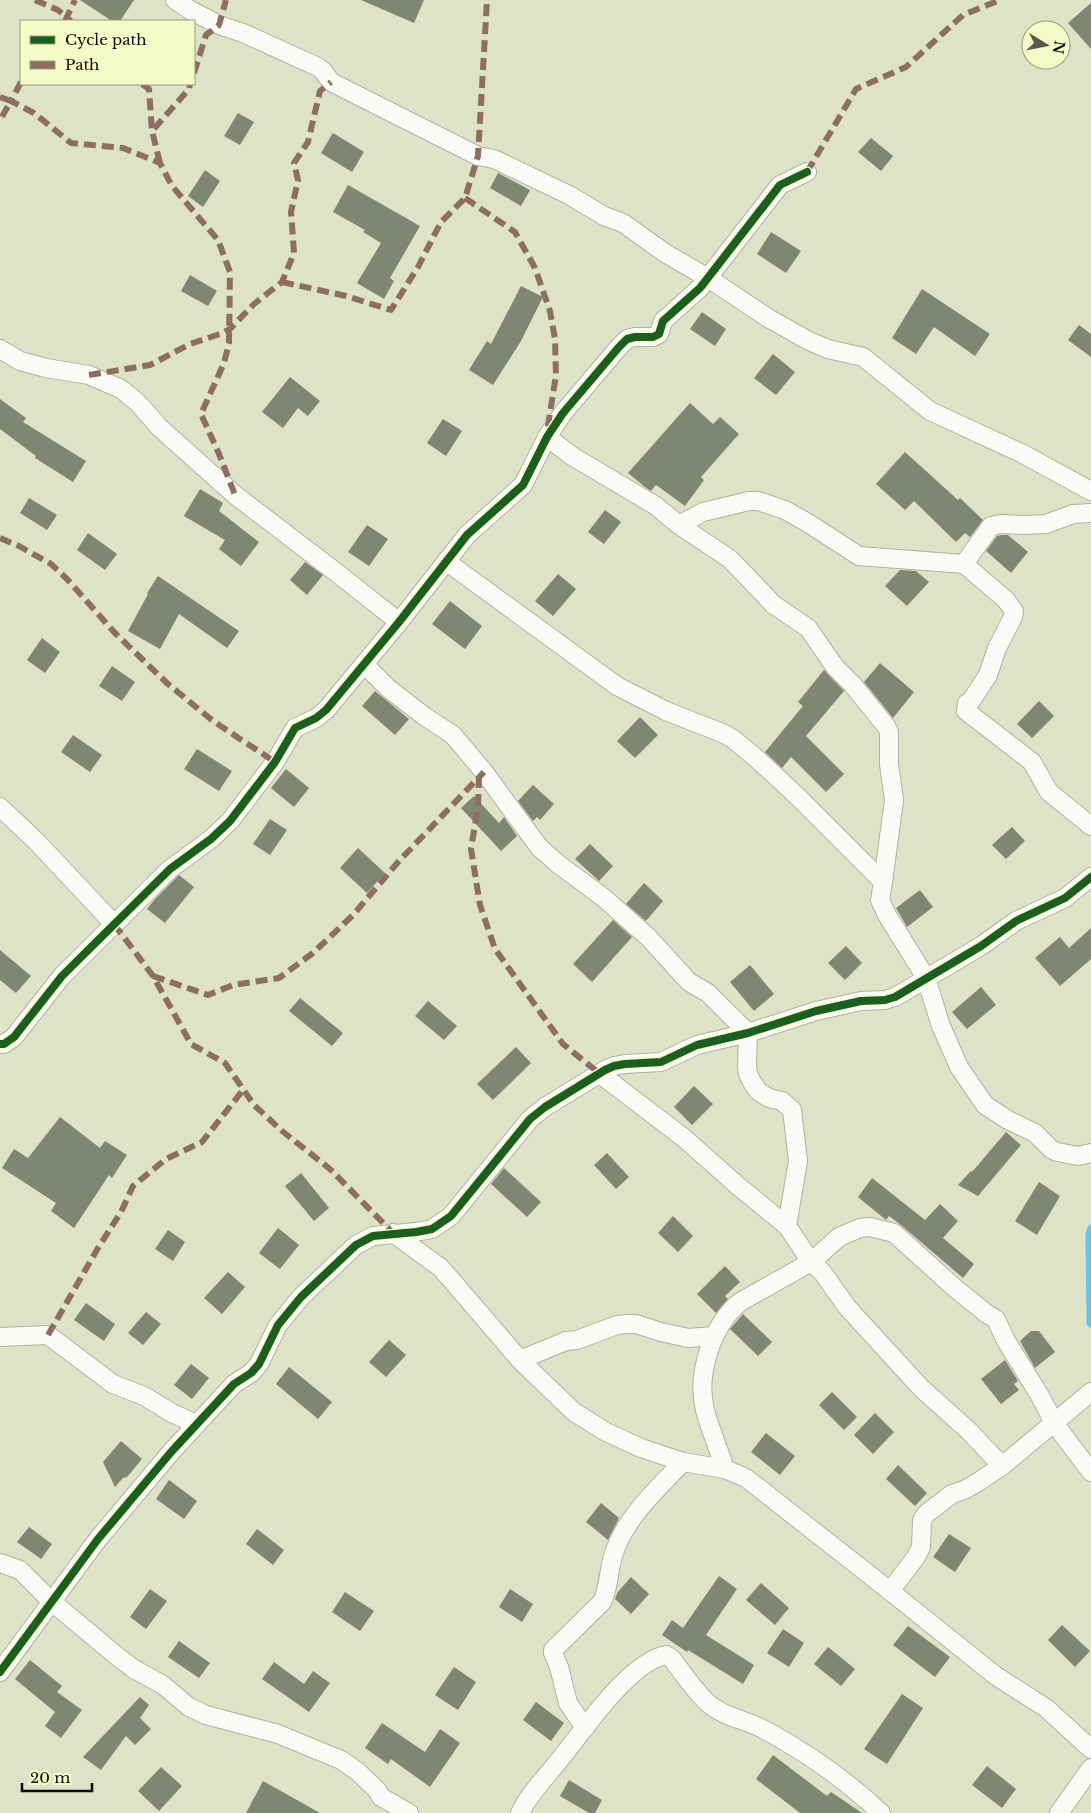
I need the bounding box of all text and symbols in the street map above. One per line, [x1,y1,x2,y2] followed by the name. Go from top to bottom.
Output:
[20,20,195,85] legend
[1021,20,1071,70] north arrow
[65,30,147,49] text: Cycle path
[1049,39,1069,55] text: N
[65,55,99,74] text: Path
[22,1760,92,1792] scale bar
[30,1768,70,1787] text: 20 m

